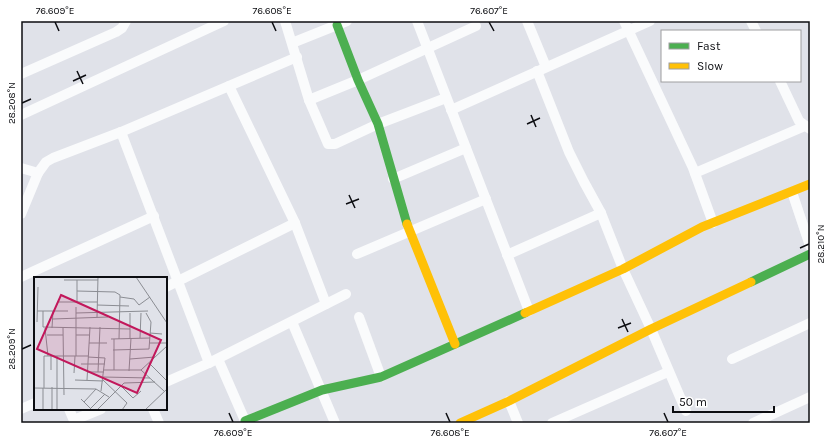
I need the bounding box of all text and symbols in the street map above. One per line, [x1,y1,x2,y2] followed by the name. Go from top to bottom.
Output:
[36,5,74,17] text: 76.609°E
[252,5,292,17] text: 76.608°E
[470,5,508,17] text: 76.607°E
[661,30,801,82] legend
[697,39,721,53] text: Fast
[697,59,723,73] text: Slow
[6,82,18,124] text: 28.208°N
[815,224,827,264] text: 28.210°N
[34,277,167,410] inset map
[6,328,18,370] text: 28.209°N
[673,388,774,414] scale bar
[679,395,707,409] text: 50 m
[214,427,252,439] text: 76.609°E
[430,427,470,439] text: 76.608°E
[649,427,687,439] text: 76.607°E

